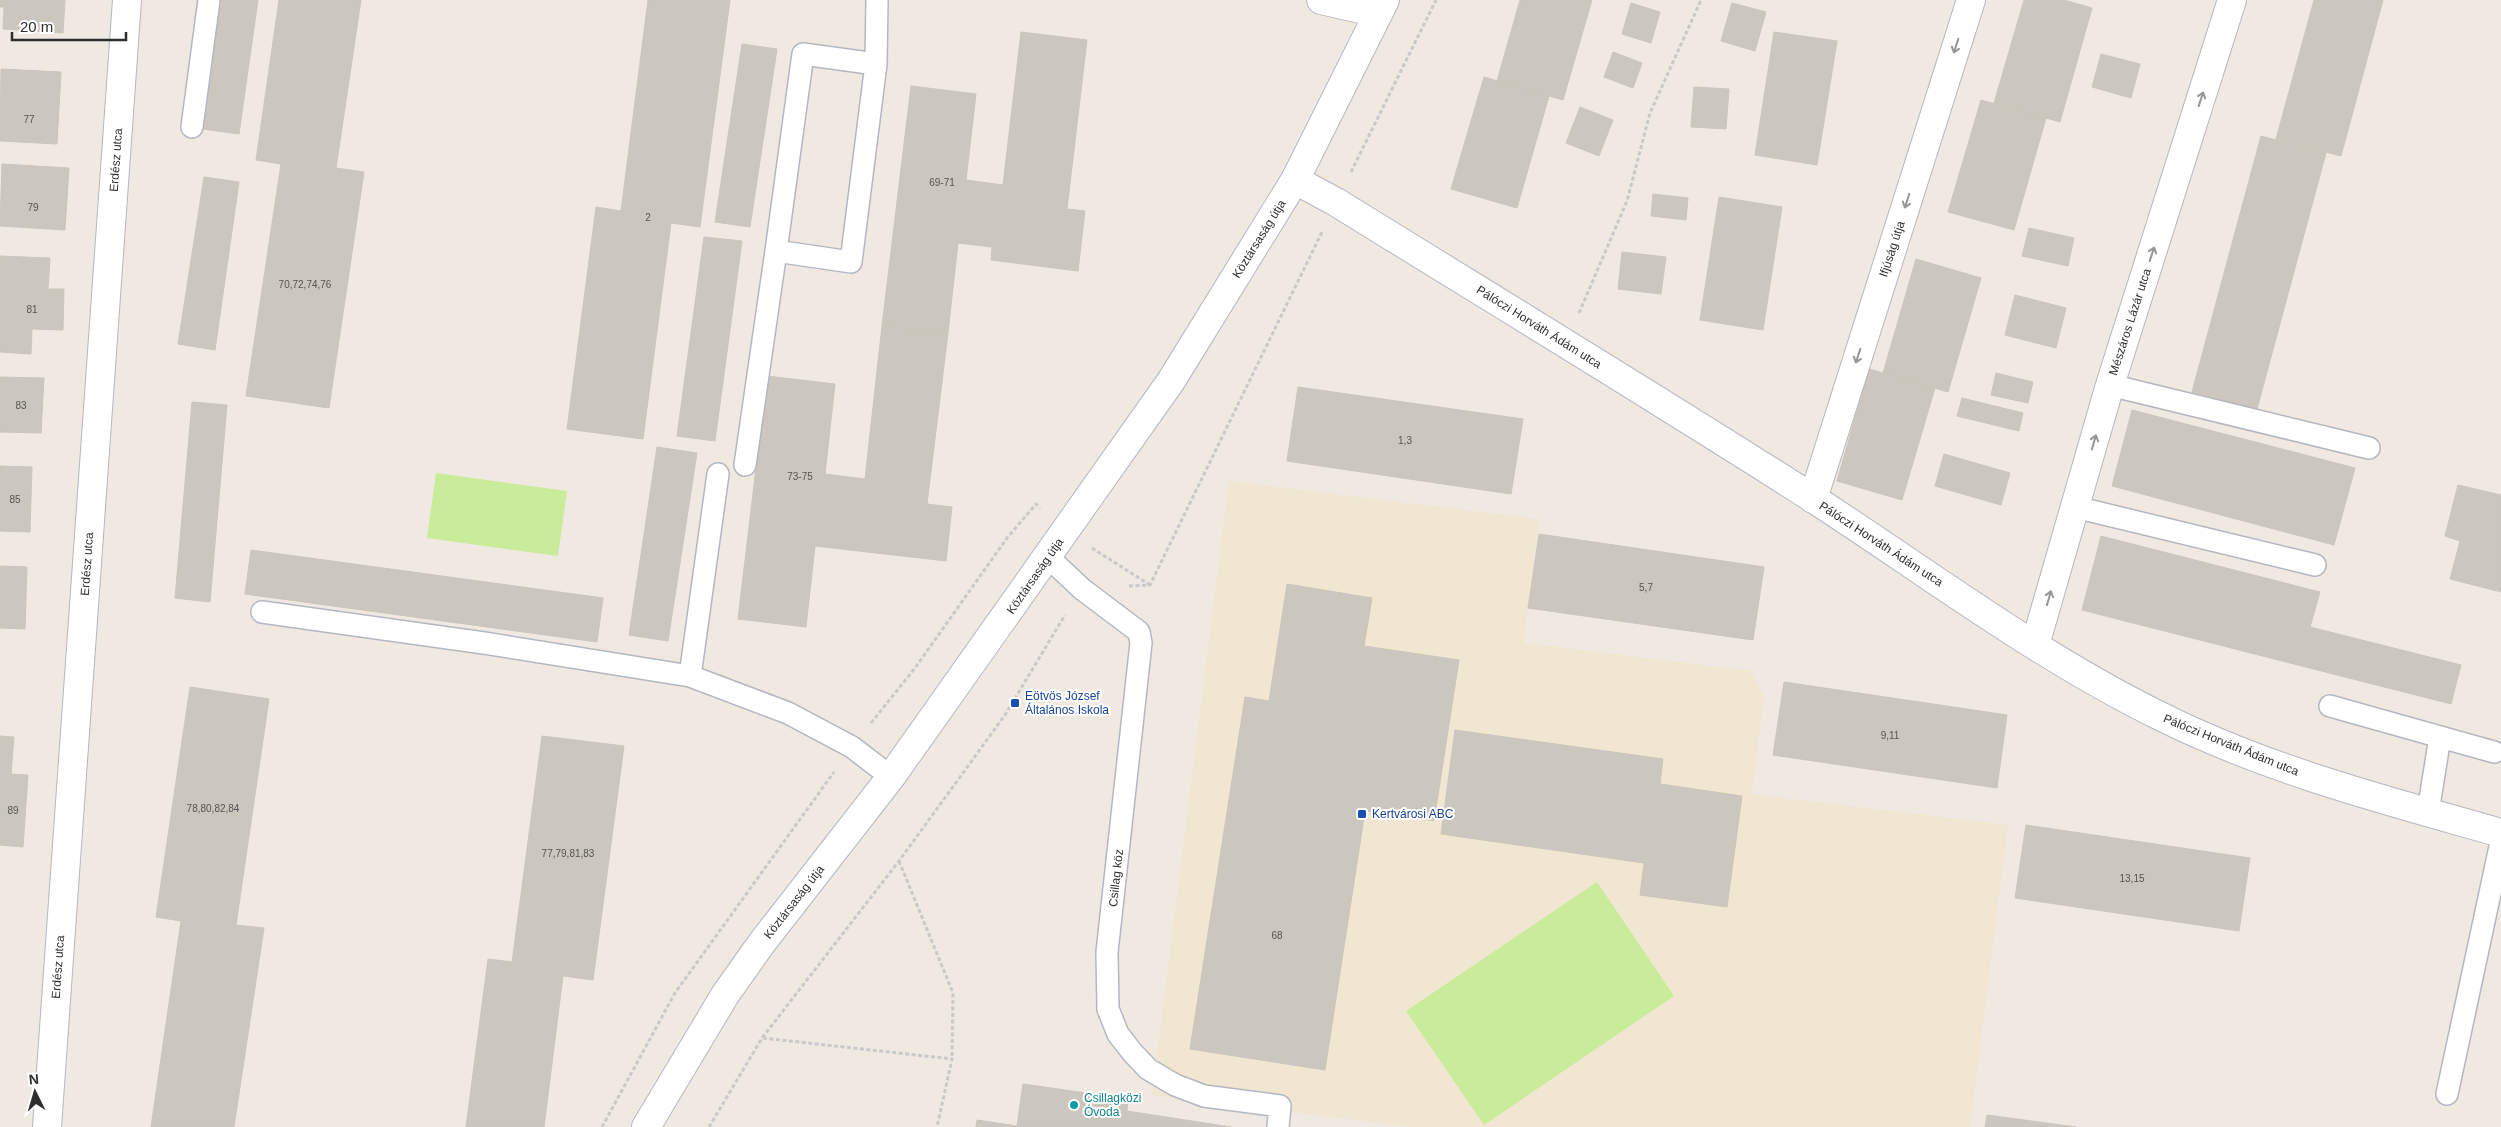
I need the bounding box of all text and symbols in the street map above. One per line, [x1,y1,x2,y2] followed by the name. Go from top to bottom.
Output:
[12,10,126,42] scale bar
[20,18,53,35] text: 20 m
[1951,38,1961,54] one-way arrow
[2197,91,2206,107] one-way arrow
[23,114,35,125] house number: 77
[107,128,125,192] street label: Erdész utca
[929,177,955,188] house number: 69-71
[1902,193,1912,209] one-way arrow
[1229,197,1289,281] street label: Köztársaság útja
[27,202,39,213] house number: 79
[645,212,651,223] house number: 2
[1876,219,1908,279] street label: Ifjúság útja
[2147,246,2157,262] one-way arrow
[2106,267,2154,377] street label: Mészáros Lázár utca
[279,279,332,290] house number: 70,72,74,76
[1474,282,1605,371] street label: Pálóczi Horváth Ádám utca
[26,304,38,315] house number: 81
[1853,348,1863,364] one-way arrow
[15,400,27,411] house number: 83
[1398,435,1412,446] house number: 1,3
[2089,435,2099,451] one-way arrow
[787,471,813,482] house number: 73-75
[9,494,21,505] house number: 85
[1816,498,1946,589] street label: Pálóczi Horváth Ádám utca
[78,532,96,596] street label: Erdész utca
[1004,535,1067,617] street label: Köztársaság útja
[1639,582,1653,593] house number: 5,7
[2044,591,2054,607] one-way arrow
[1025,689,1109,717] place label: Eötvös József Általános Iskola
[1009,697,1021,709] marker: Eötvös József Általános Iskola
[2161,710,2301,779] street label: Pálóczi Horváth Ádám utca
[1881,730,1900,741] house number: 9,11
[187,803,240,814] house number: 78,80,82,84
[7,805,19,816] house number: 89
[1372,807,1454,821] place label: Kertvárosi ABC
[1356,808,1368,820] marker: Kertvárosi ABC
[542,848,595,859] house number: 77,79,81,83
[1106,848,1126,908] street label: Csillag köz
[761,862,827,942] street label: Köztársaság útja
[2119,873,2145,884] house number: 13,15
[1271,930,1283,941] house number: 68
[49,935,67,999] street label: Erdész utca
[10,1067,60,1117] north arrow
[28,1071,40,1087] text: N
[1084,1091,1141,1119] place label: Csillagközi Óvoda
[1068,1099,1080,1111] marker: Csillagközi Óvoda

